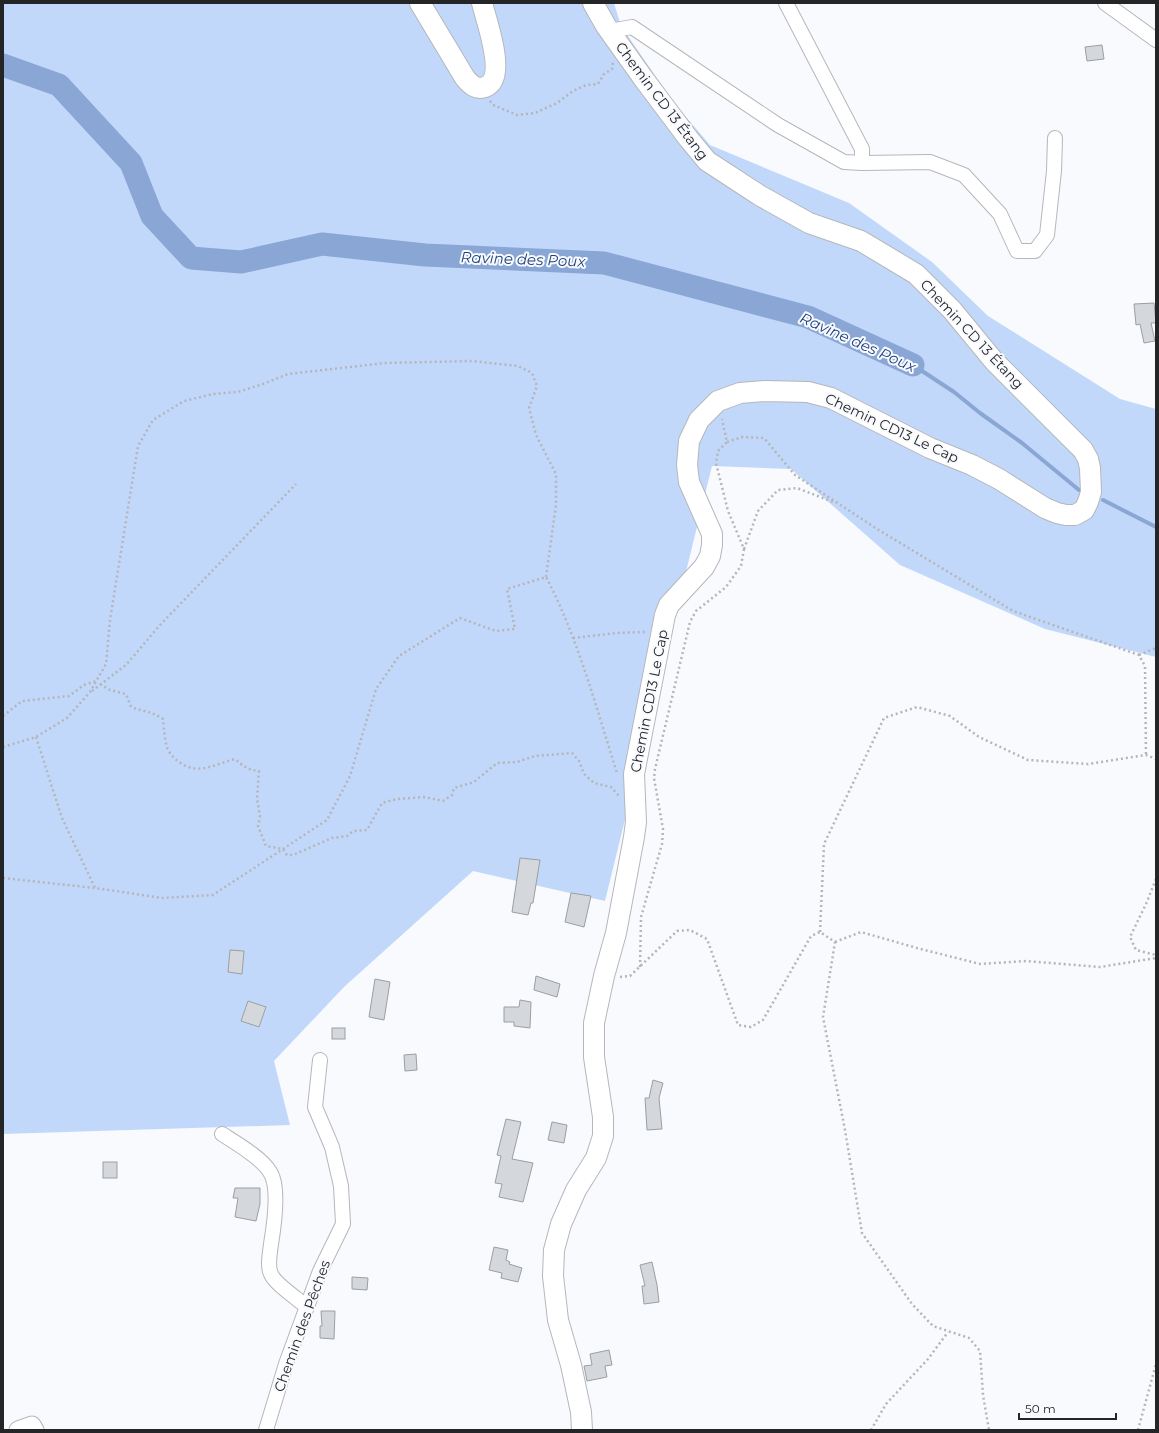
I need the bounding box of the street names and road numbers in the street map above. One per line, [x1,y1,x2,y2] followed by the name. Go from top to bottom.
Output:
[612,38,712,164] street label: Chemin CD 13 Étang
[917,275,1027,393] street label: Chemin CD 13 Étang
[822,389,962,467] street label: Chemin CD13 Le Cap
[626,628,672,774] street label: Chemin CD13 Le Cap
[270,1258,334,1394] street label: Chemin des Pêches

